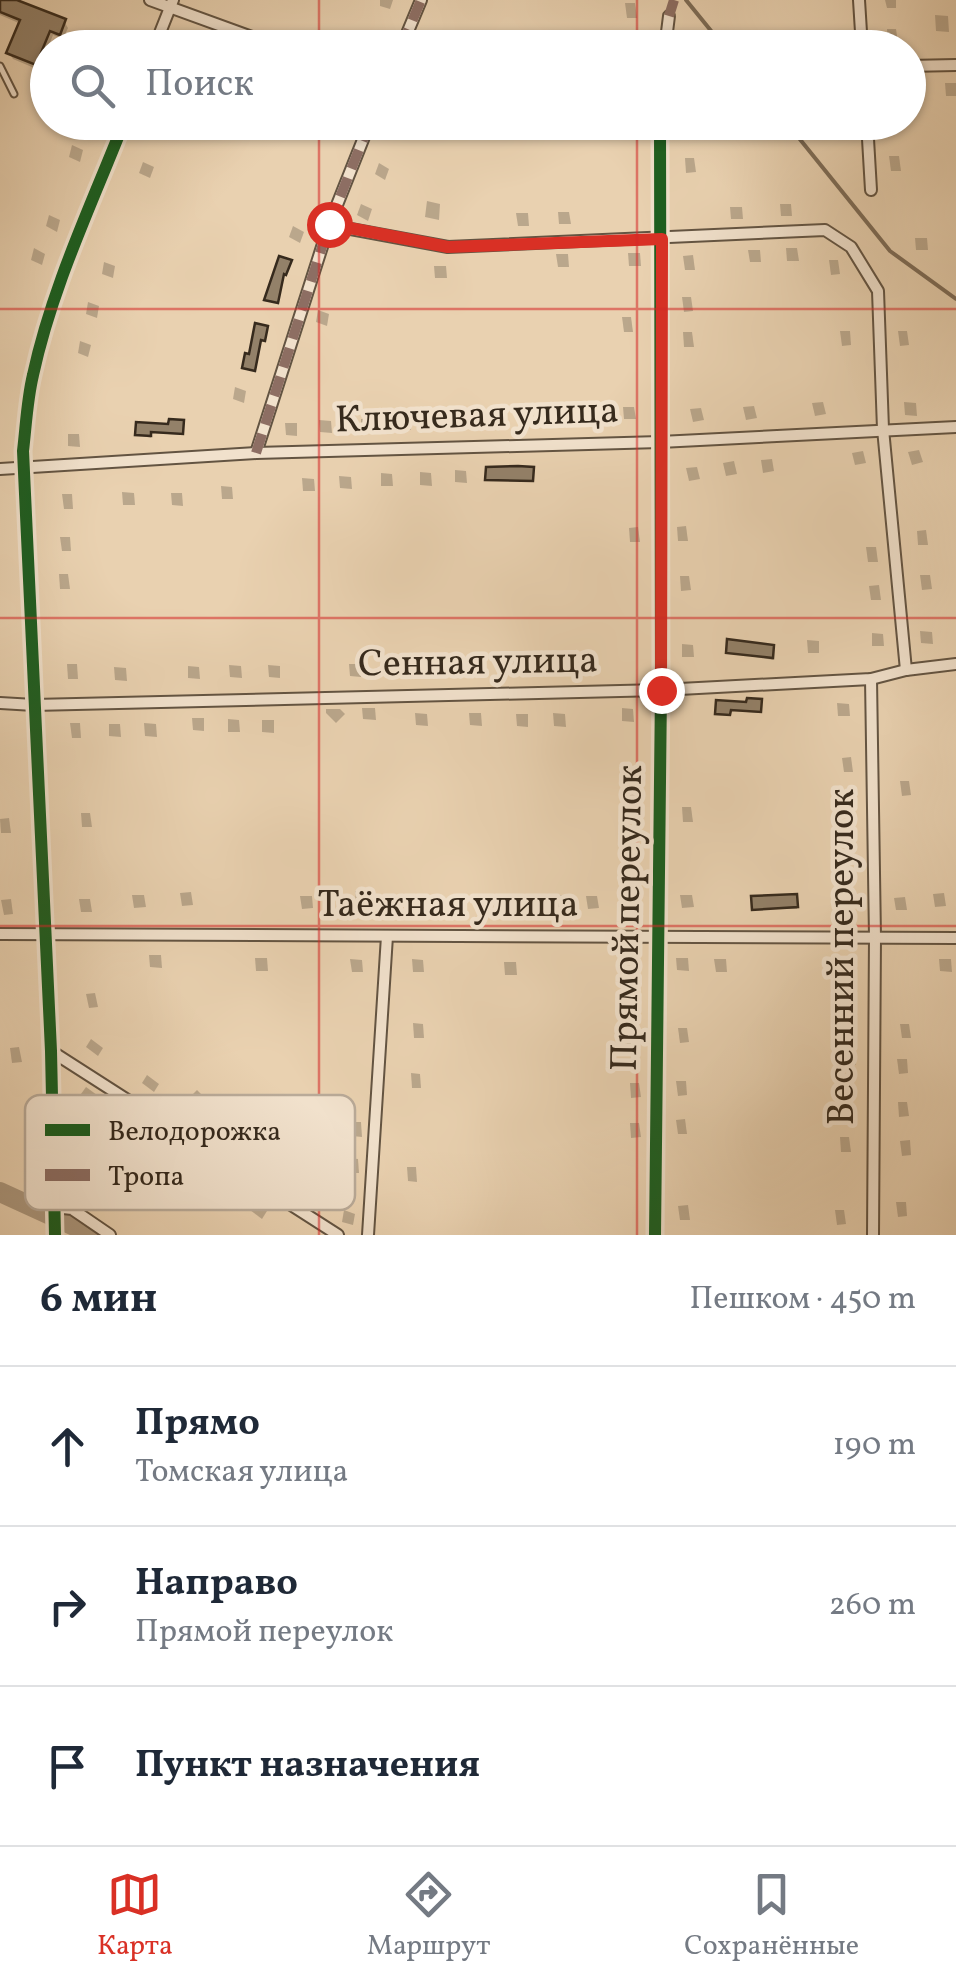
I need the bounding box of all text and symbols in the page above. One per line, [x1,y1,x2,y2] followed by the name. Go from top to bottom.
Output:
[30,30,926,140] search box
[65,58,120,113] icon: search
[145,59,254,112] text: Поиск
[307,202,353,248] route start
[334,386,620,448] street label: Ключевая улица
[358,635,598,693] street label: Сенная улица
[639,668,685,714] route end
[600,764,658,1072] street label: Прямой переулок
[817,788,870,1126] street label: Весенний переулок
[317,880,579,933] street label: Таёжная улица
[25,1095,355,1210] legend
[108,1113,281,1152] text: Велодорожка
[108,1158,184,1197] text: Тропа
[40,1271,157,1330] text: 6 мин
[690,1278,916,1322] text: Пешком · 450 m
[135,1398,260,1451] text: Прямо
[40,1419,95,1474] icon: ahead
[832,1424,916,1468] text: 190 m
[135,1451,348,1495] text: Томская улица
[135,1558,298,1611] text: Направо
[40,1579,95,1634] icon: right
[829,1584,916,1628] text: 260 m
[135,1611,393,1655] text: Прямой переулок
[40,1739,95,1794] icon: arrive
[135,1740,480,1793] text: Пункт назначения
[97,1867,173,1966] tab: Карта
[367,1867,490,1966] tab: Маршрут
[684,1867,859,1966] tab: Сохранённые

